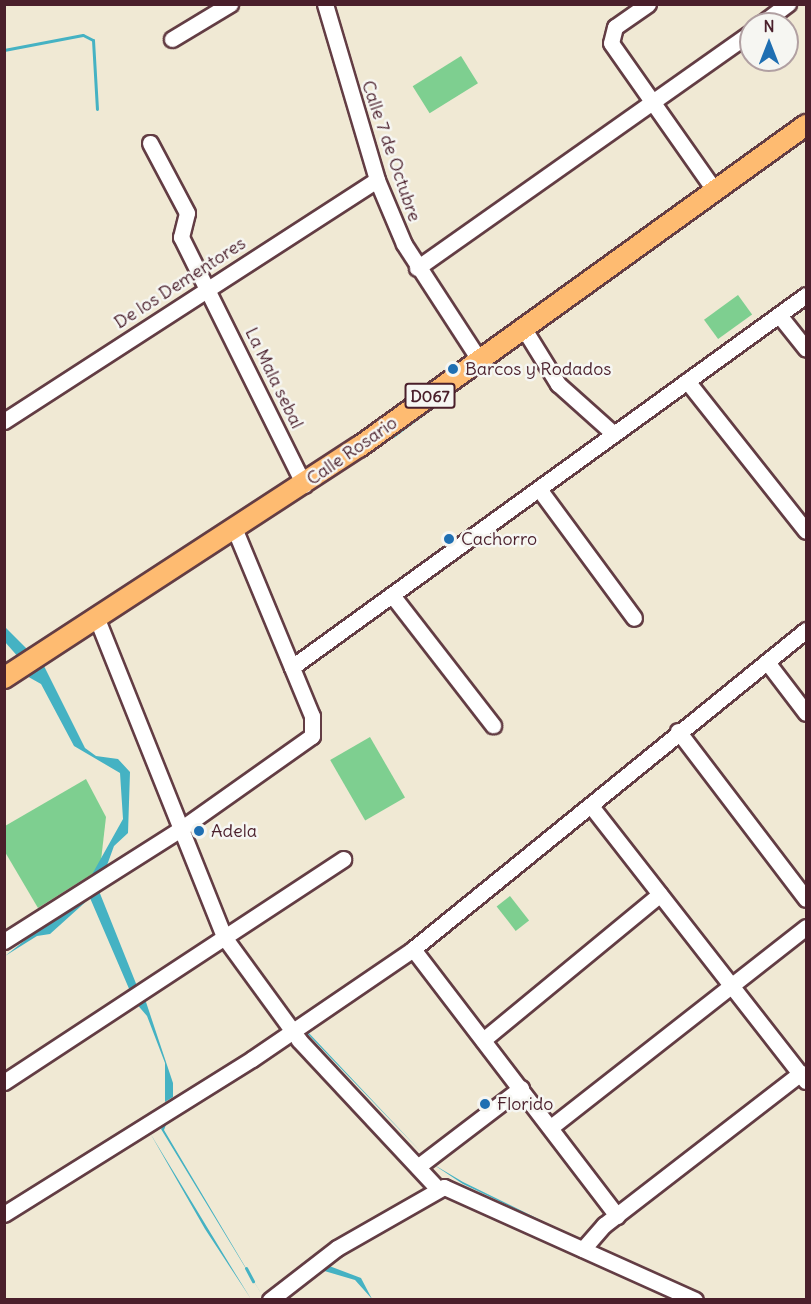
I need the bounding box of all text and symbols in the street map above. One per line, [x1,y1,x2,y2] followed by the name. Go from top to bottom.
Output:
[739,12,799,72] north arrow
[763,16,775,36] text: N
[357,78,425,224] street label: Calle 7 de Octubre
[110,232,250,334] street label: De los Dementores
[240,324,308,432] street label: La Mala sebal
[465,358,611,380] place label: Barcos y Rodados
[446,362,460,376] marker: Barcos y Rodados
[404,383,456,409] road number: D067
[303,412,401,490] street label: Calle Rosario
[461,528,537,550] place label: Cachorro
[442,532,456,546] marker: Cachorro
[211,820,257,842] place label: Adela
[192,824,206,838] marker: Adela
[497,1093,553,1115] place label: Florido
[478,1097,492,1111] marker: Florido

